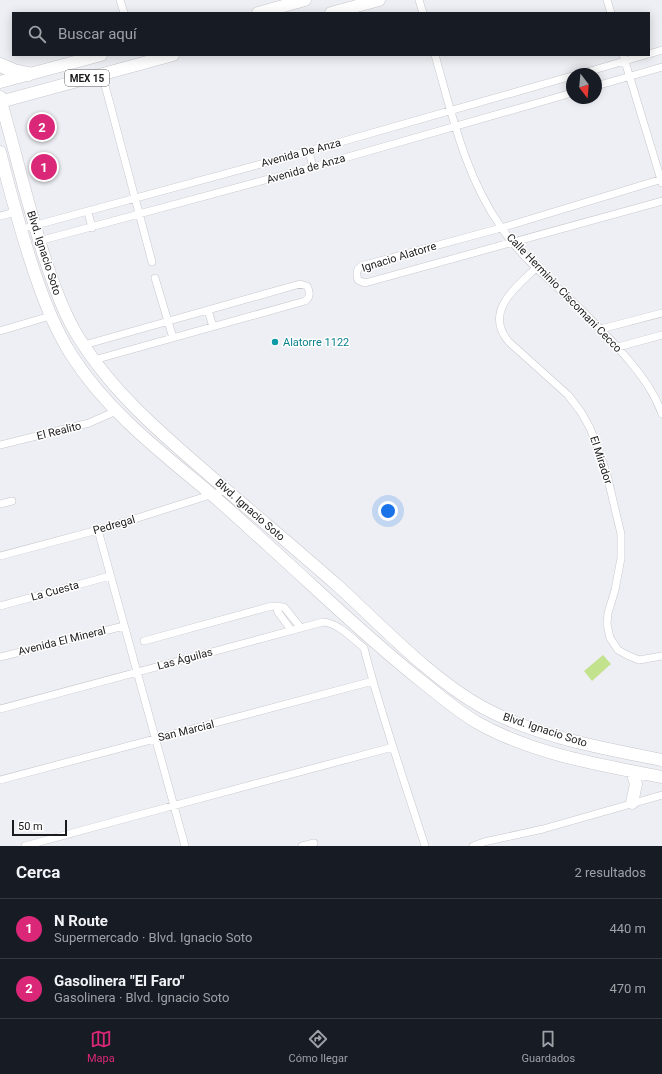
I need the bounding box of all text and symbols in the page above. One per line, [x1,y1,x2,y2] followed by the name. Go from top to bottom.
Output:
[12,12,650,56] search box
[26,23,48,45] icon: search
[58,25,137,43] text: Buscar aquí
[566,68,602,104] north arrow
[65,70,109,86] road number: MEX 15
[29,112,55,142] pin: 2
[260,136,342,170] street label: Avenida De Anza
[31,152,57,182] pin: 1
[265,152,347,186] street label: Avenida de Anza
[24,209,64,297] street label: Blvd. Ignacio Soto
[504,231,624,355] street label: Calle Herminio Ciscomani Cecco
[360,239,438,275] street label: Ignacio Alatorre
[283,336,349,349] place label: Alatorre 1122
[270,337,280,347] marker: Alatorre 1122
[35,419,83,443] street label: El Realito
[587,434,615,486] street label: El Mirador
[213,476,287,544] street label: Blvd. Ignacio Soto
[378,501,398,521] your location
[91,513,137,537] street label: Pedregal
[30,578,80,604] street label: La Cuesta
[17,624,107,658] street label: Avenida El Mineral
[156,645,214,673] street label: Las Águilas
[501,710,589,750] street label: Blvd. Ignacio Soto
[156,718,216,744] street label: San Marcial
[12,818,67,837] scale bar
[18,820,43,833] text: 50 m
[16,862,60,882] text: Cerca
[574,865,646,880] text: 2 resultados
[54,912,108,930] text: N Route
[25,921,33,936] text: 1
[609,921,646,936] text: 440 m
[54,930,252,945] text: Supermercado · Blvd. Ignacio Soto
[54,972,185,990] text: Gasolinera "El Faro"
[25,981,33,996] text: 2
[609,981,646,996] text: 470 m
[54,990,229,1005] text: Gasolinera · Blvd. Ignacio Soto
[87,1028,115,1065] tab: Mapa
[289,1028,348,1065] tab: Cómo llegar
[522,1028,575,1065] tab: Guardados

